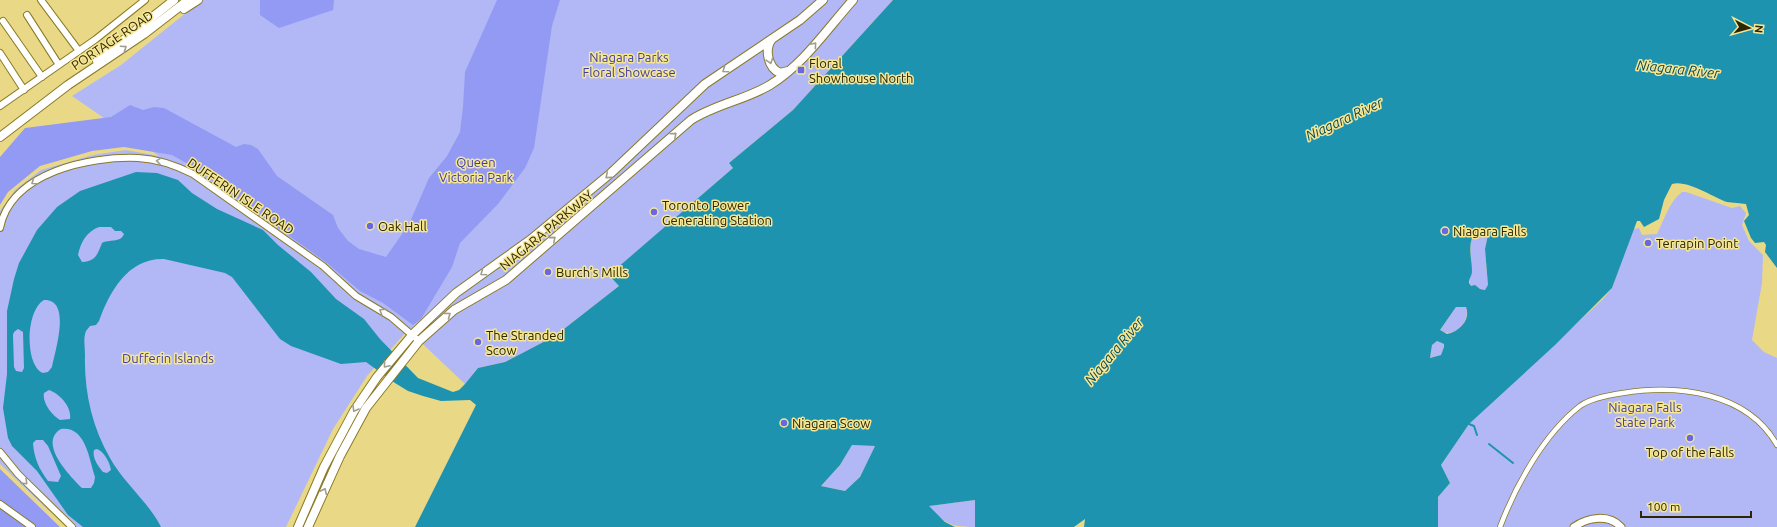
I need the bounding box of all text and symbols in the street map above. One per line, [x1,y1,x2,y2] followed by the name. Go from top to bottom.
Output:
[69,8,155,72] street label: PORTAGE ROAD
[1729,8,1769,48] north arrow
[1753,24,1765,34] text: N
[810,42,817,50] one-way arrow
[120,46,127,53] one-way arrow
[582,50,676,79] park label: Niagara Parks Floral Showcase
[809,56,914,85] place label: Floral Showhouse North
[766,57,774,64] one-way arrow
[1636,57,1721,81] water label: Niagara River
[722,65,729,72] one-way arrow
[796,65,806,75] marker: Floral Showhouse North
[1303,94,1386,144] water label: Niagara River
[669,132,677,140] one-way arrow
[185,155,297,237] street label: DUFFERIN ISLE ROAD
[439,155,514,184] park label: Queen Victoria Park
[156,157,162,166] one-way arrow
[605,172,612,179] one-way arrow
[31,177,38,184] one-way arrow
[497,187,596,273] street label: NIAGARA PARKWAY
[662,198,772,227] place label: Toronto Power Generating Station
[649,207,659,217] marker: Toronto Power Generating Station
[378,219,427,233] place label: Oak Hall
[365,221,375,231] marker: Oak Hall
[1453,224,1527,238] place label: Niagara Falls
[1440,226,1450,236] marker: Niagara Falls
[1656,236,1738,250] place label: Terrapin Point
[549,237,556,244] one-way arrow
[1643,238,1653,248] marker: Terrapin Point
[556,265,629,279] place label: Burch’s Mills
[543,267,553,277] marker: Burch’s Mills
[480,268,487,276] one-way arrow
[379,308,386,315] one-way arrow
[443,312,450,319] one-way arrow
[1081,314,1147,388] water label: Niagara River
[486,328,564,357] place label: The Stranded Scow
[473,337,483,347] marker: The Stranded Scow
[122,351,214,365] park label: Dufferin Islands
[384,361,391,368] one-way arrow
[1608,400,1682,429] park label: Niagara Falls State Park
[352,405,360,412] one-way arrow
[792,416,870,430] place label: Niagara Scow
[779,418,789,428] marker: Niagara Scow
[1685,433,1695,443] marker: Top of the Falls
[1646,445,1735,459] place label: Top of the Falls
[20,477,28,485] one-way arrow
[319,488,327,495] one-way arrow
[1641,493,1751,519] scale bar
[1647,500,1680,513] text: 100 m

